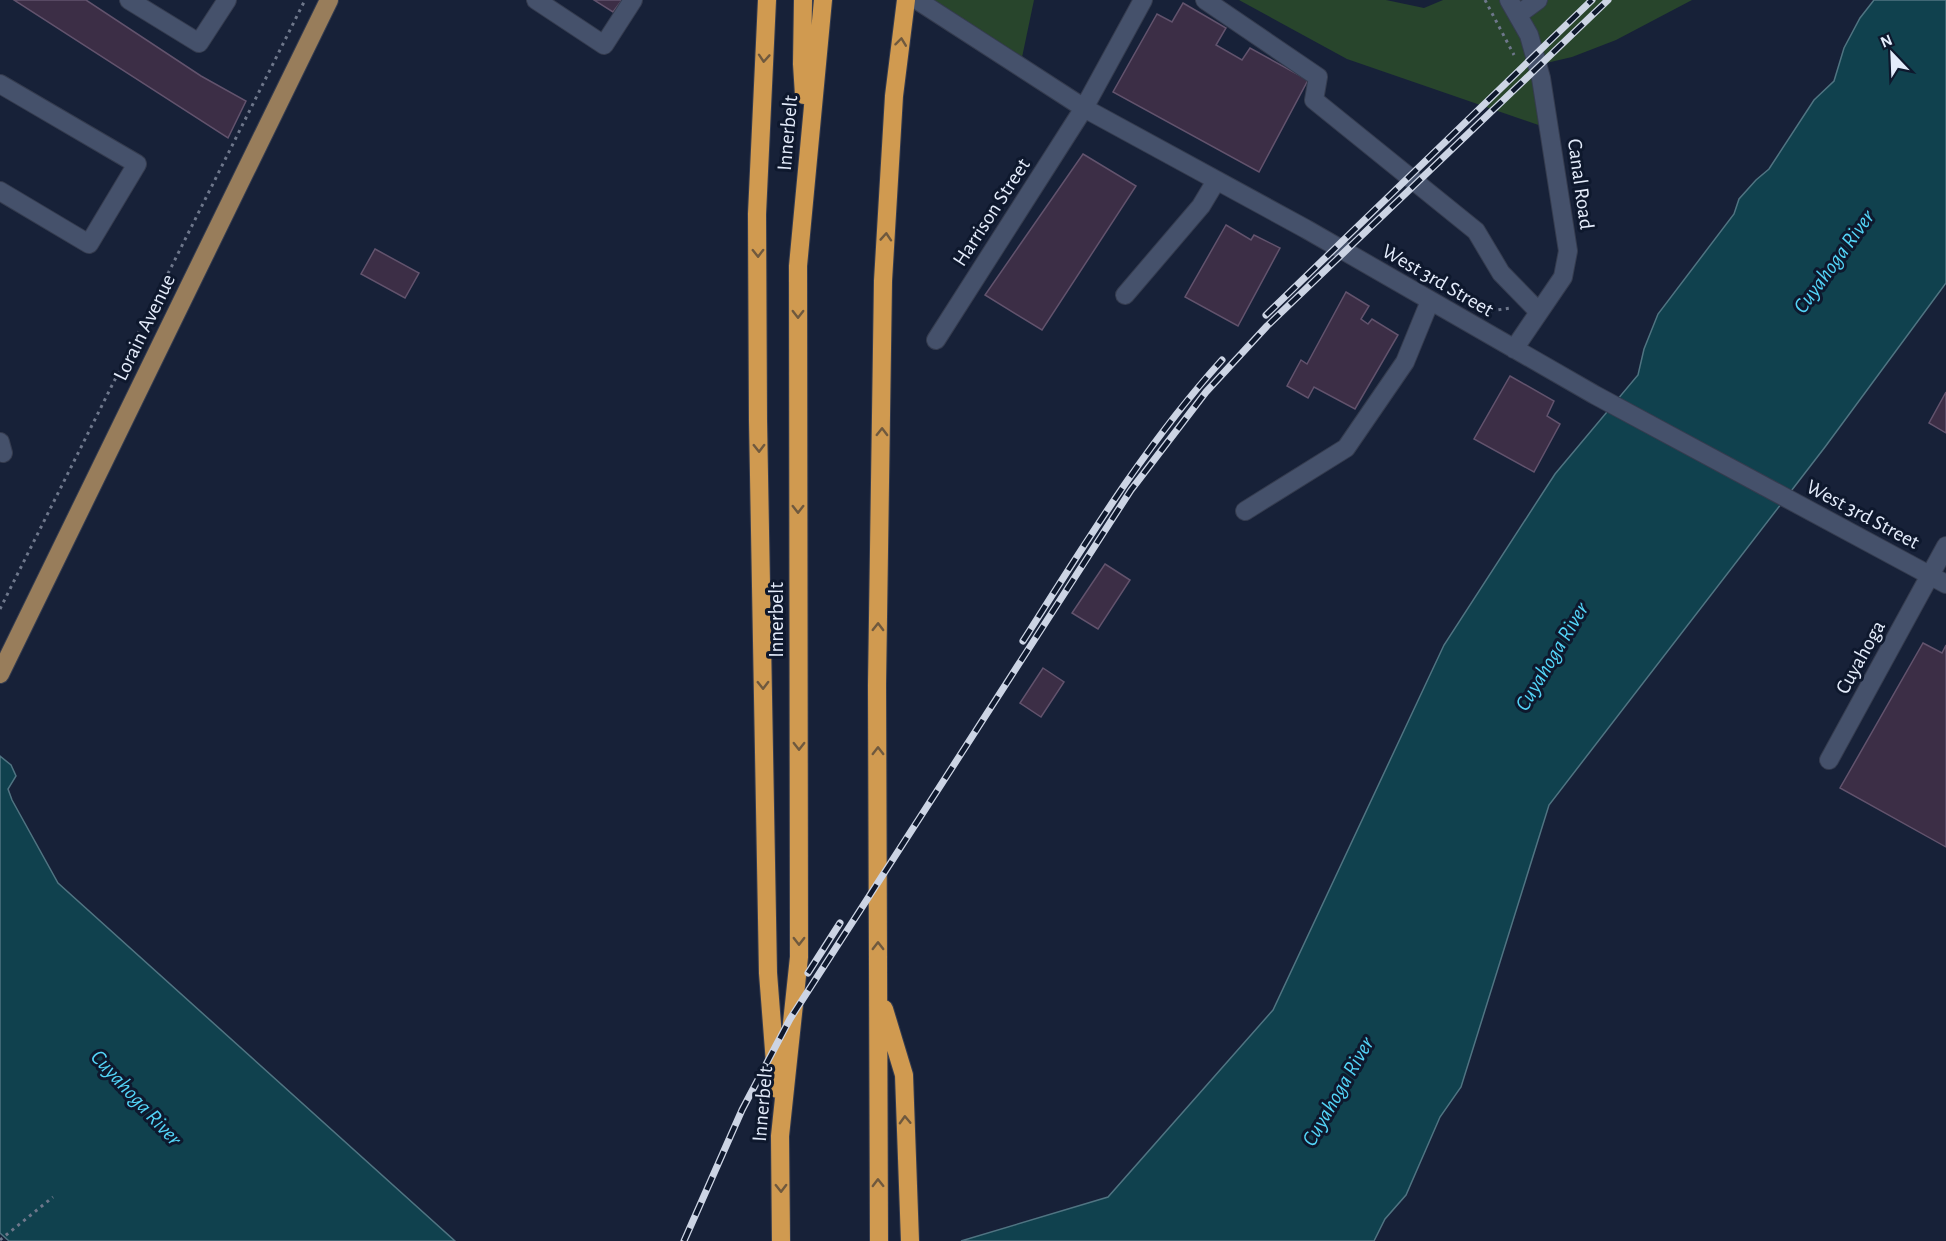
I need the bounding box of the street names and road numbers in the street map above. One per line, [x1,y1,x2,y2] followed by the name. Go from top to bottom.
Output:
[774,94,801,172] street label: Innerbelt
[1564,137,1597,231] street label: Canal Road
[949,154,1034,270] street label: Harrison Street
[1379,240,1497,321] street label: West 3rd Street
[110,271,179,384] street label: Lorain Avenue
[1803,476,1923,553] street label: West 3rd Street
[766,582,787,658] street label: Innerbelt
[1832,617,1889,697] street label: Cuyahoga
[749,1065,776,1143] street label: Innerbelt

